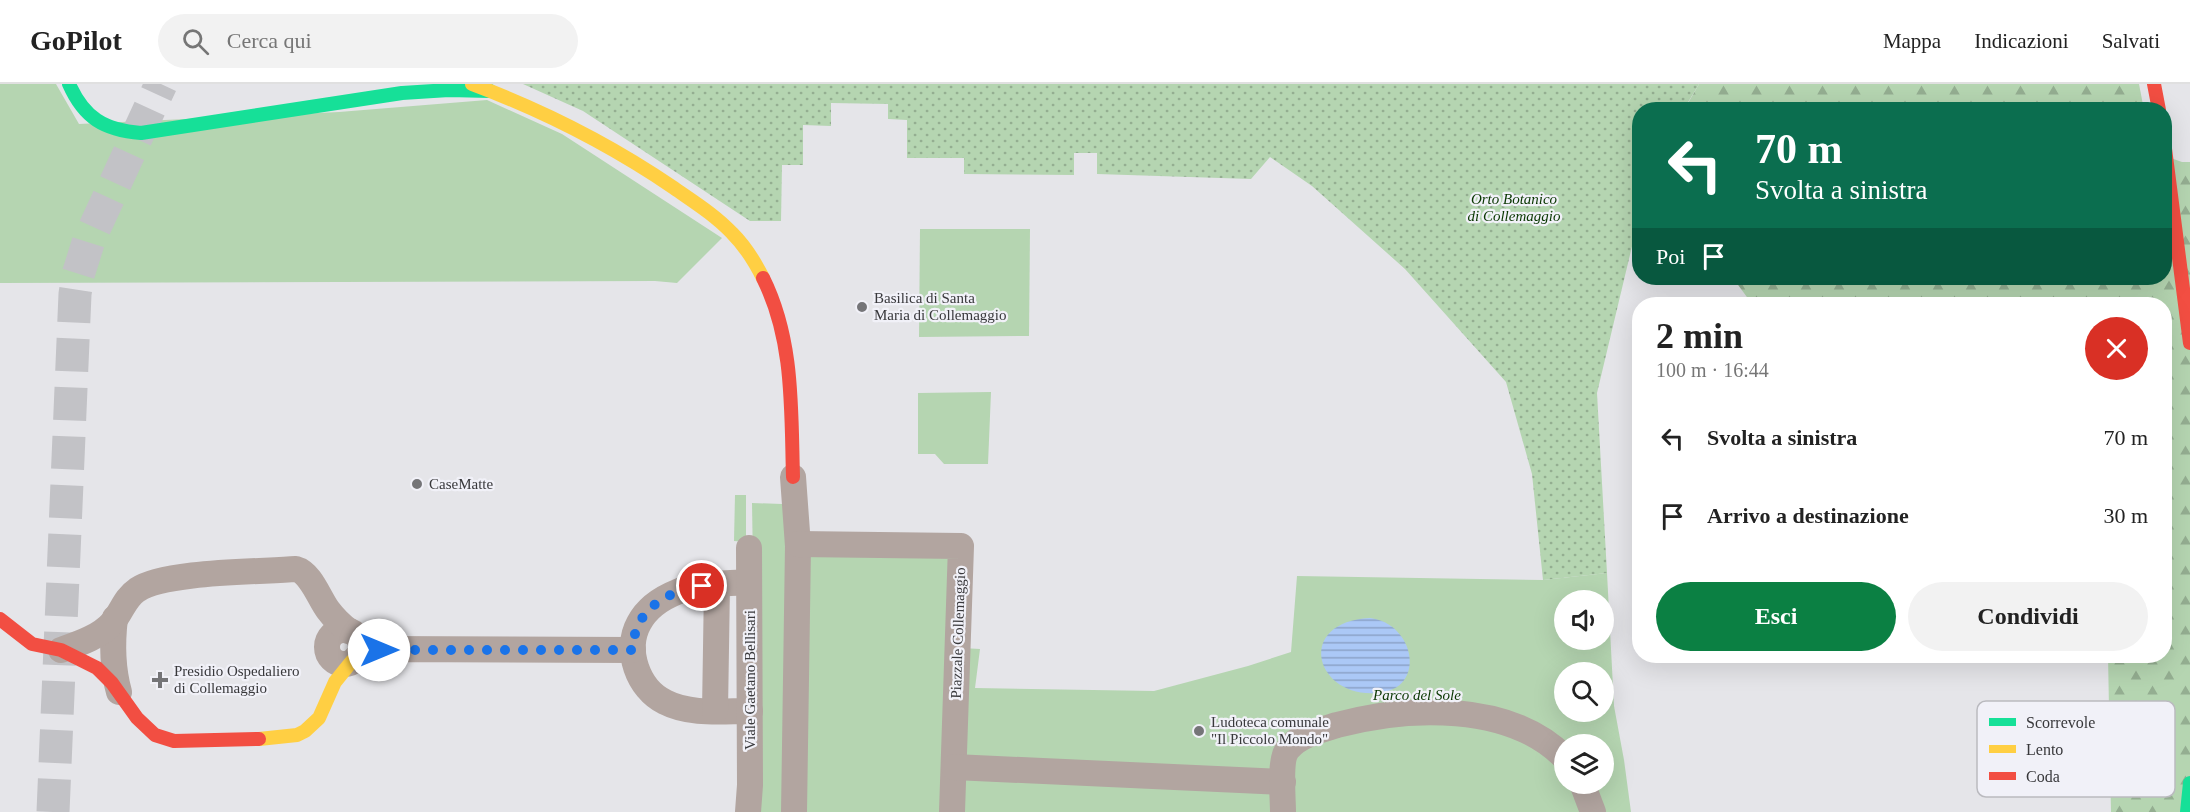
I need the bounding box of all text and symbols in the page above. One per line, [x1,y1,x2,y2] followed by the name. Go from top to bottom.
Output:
[158,14,578,68] search box
[30,25,122,56] text: GoPilot
[179,25,212,58] icon: search
[227,28,312,53] text: Cerca qui
[1883,29,1941,53] text: Mappa
[1974,29,2069,53] text: Indicazioni
[2102,29,2160,53] text: Salvati
[1656,126,1734,204] icon: left
[1755,126,1843,172] text: 70 m
[1755,175,1927,205] text: Svolta a sinistra
[1468,191,1561,224] park label: Orto Botanico di Collemaggio
[1697,240,1730,273] icon: arrive
[1656,244,1685,269] text: Poi
[874,290,1006,323] place label: Basilica di Santa Maria di Collemaggio
[855,300,869,314] marker: Basilica di Santa Maria di Collemaggio
[1656,316,1743,356] text: 2 min
[2085,317,2148,380] button: close
[1656,359,1769,381] text: 100 m · 16:44
[1656,422,1689,455] icon: left
[1707,425,1857,450] text: Svolta a sinistra
[2103,425,2148,450] text: 70 m
[429,476,493,492] place label: CaseMatte
[410,477,424,491] marker: CaseMatte
[1656,500,1689,533] icon: arrive
[1707,503,1909,528] text: Arrivo a destinazione
[2103,503,2148,528] text: 30 m
[676,560,727,611] pin
[948,567,968,699] street label: Piazzale Collemaggio
[685,569,718,602] icon: arrive
[1656,582,1896,651] button: Esci
[1908,582,2148,651] button: Condividi
[1554,590,1614,794] map controls
[1554,590,1614,650] button: sound
[742,610,758,750] street label: Viale Gaetano Bellisari
[347,618,411,682] position arrow
[1554,662,1614,722] button: search
[174,663,299,696] place label: Presidio Ospedaliero di Collemaggio
[151,671,169,689] marker: Presidio Ospedaliero di Collemaggio
[1372,687,1461,703] park label: Parco del Sole
[1977,701,2175,797] legend
[1211,714,1329,747] place label: Ludoteca comunale "Il Piccolo Mondo"
[2026,714,2095,731] text: Scorrevole
[1192,724,1206,738] marker: Ludoteca comunale "Il Piccolo Mondo"
[1554,734,1614,794] button: layers
[2026,741,2063,758] text: Lento
[2026,768,2060,785] text: Coda

